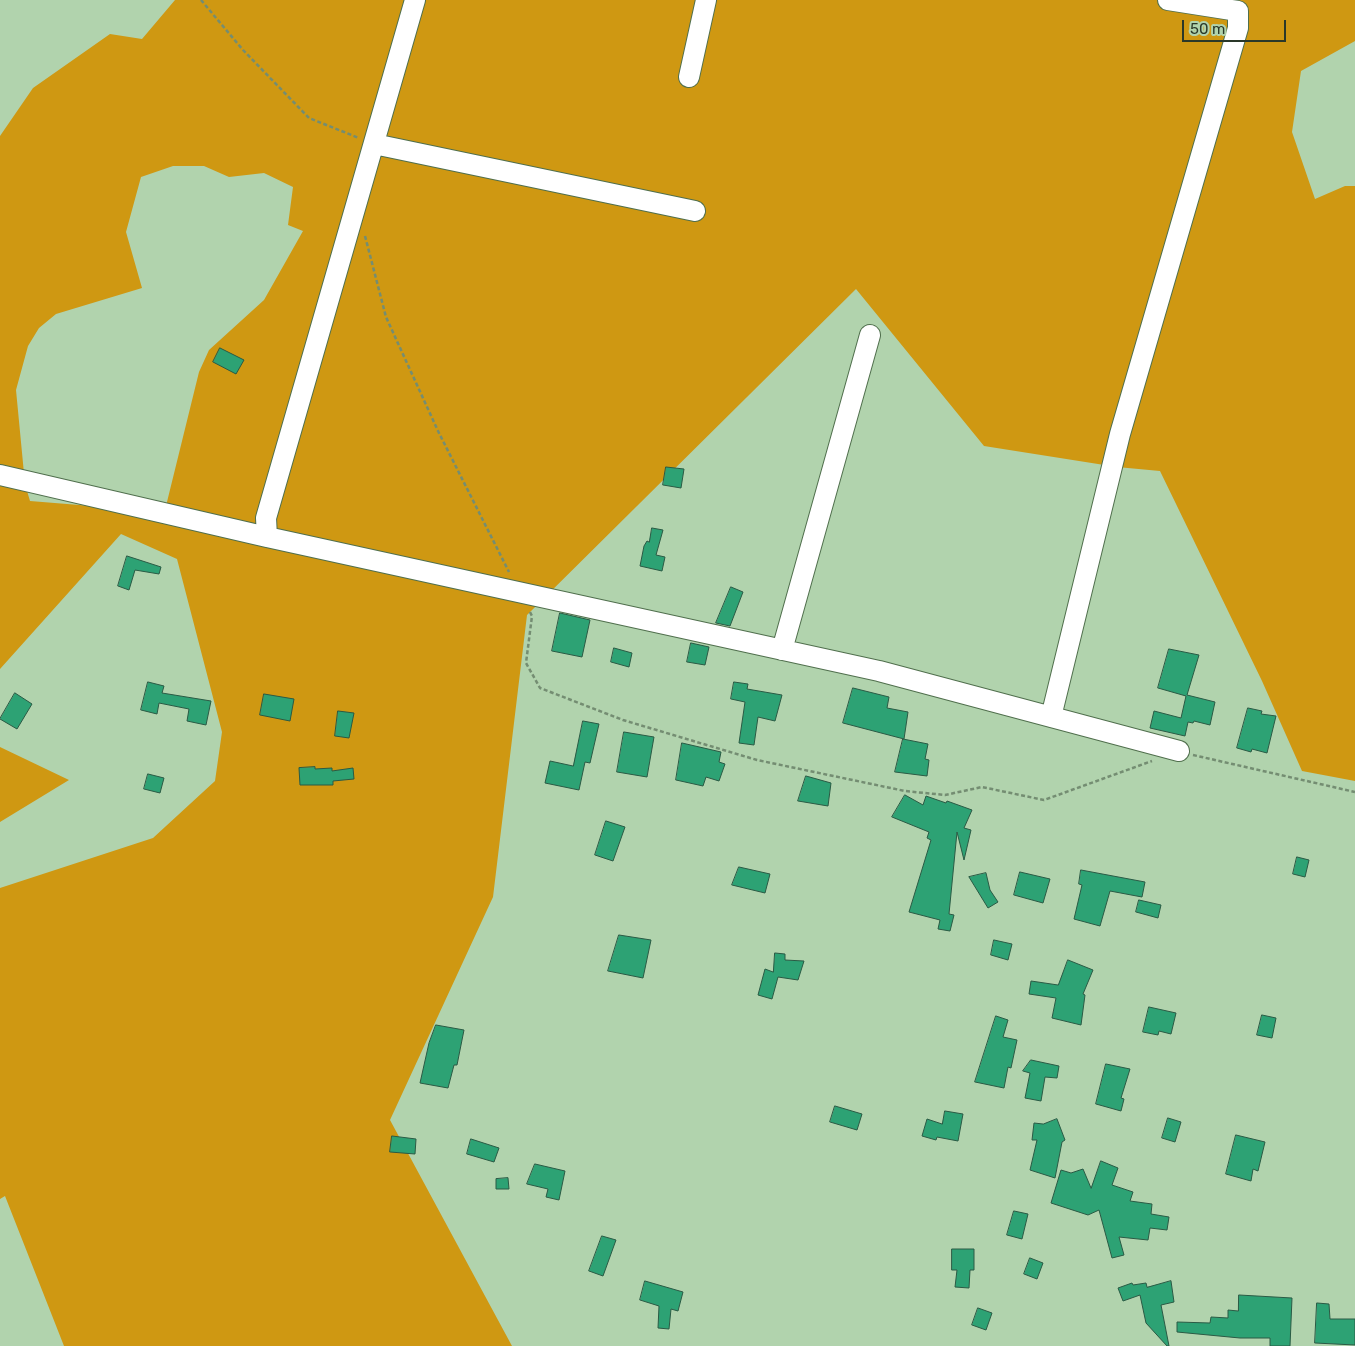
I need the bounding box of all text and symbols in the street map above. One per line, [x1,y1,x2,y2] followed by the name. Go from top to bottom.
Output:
[1185,10,1289,42] scale bar
[1190,20,1225,38] text: 50 m

